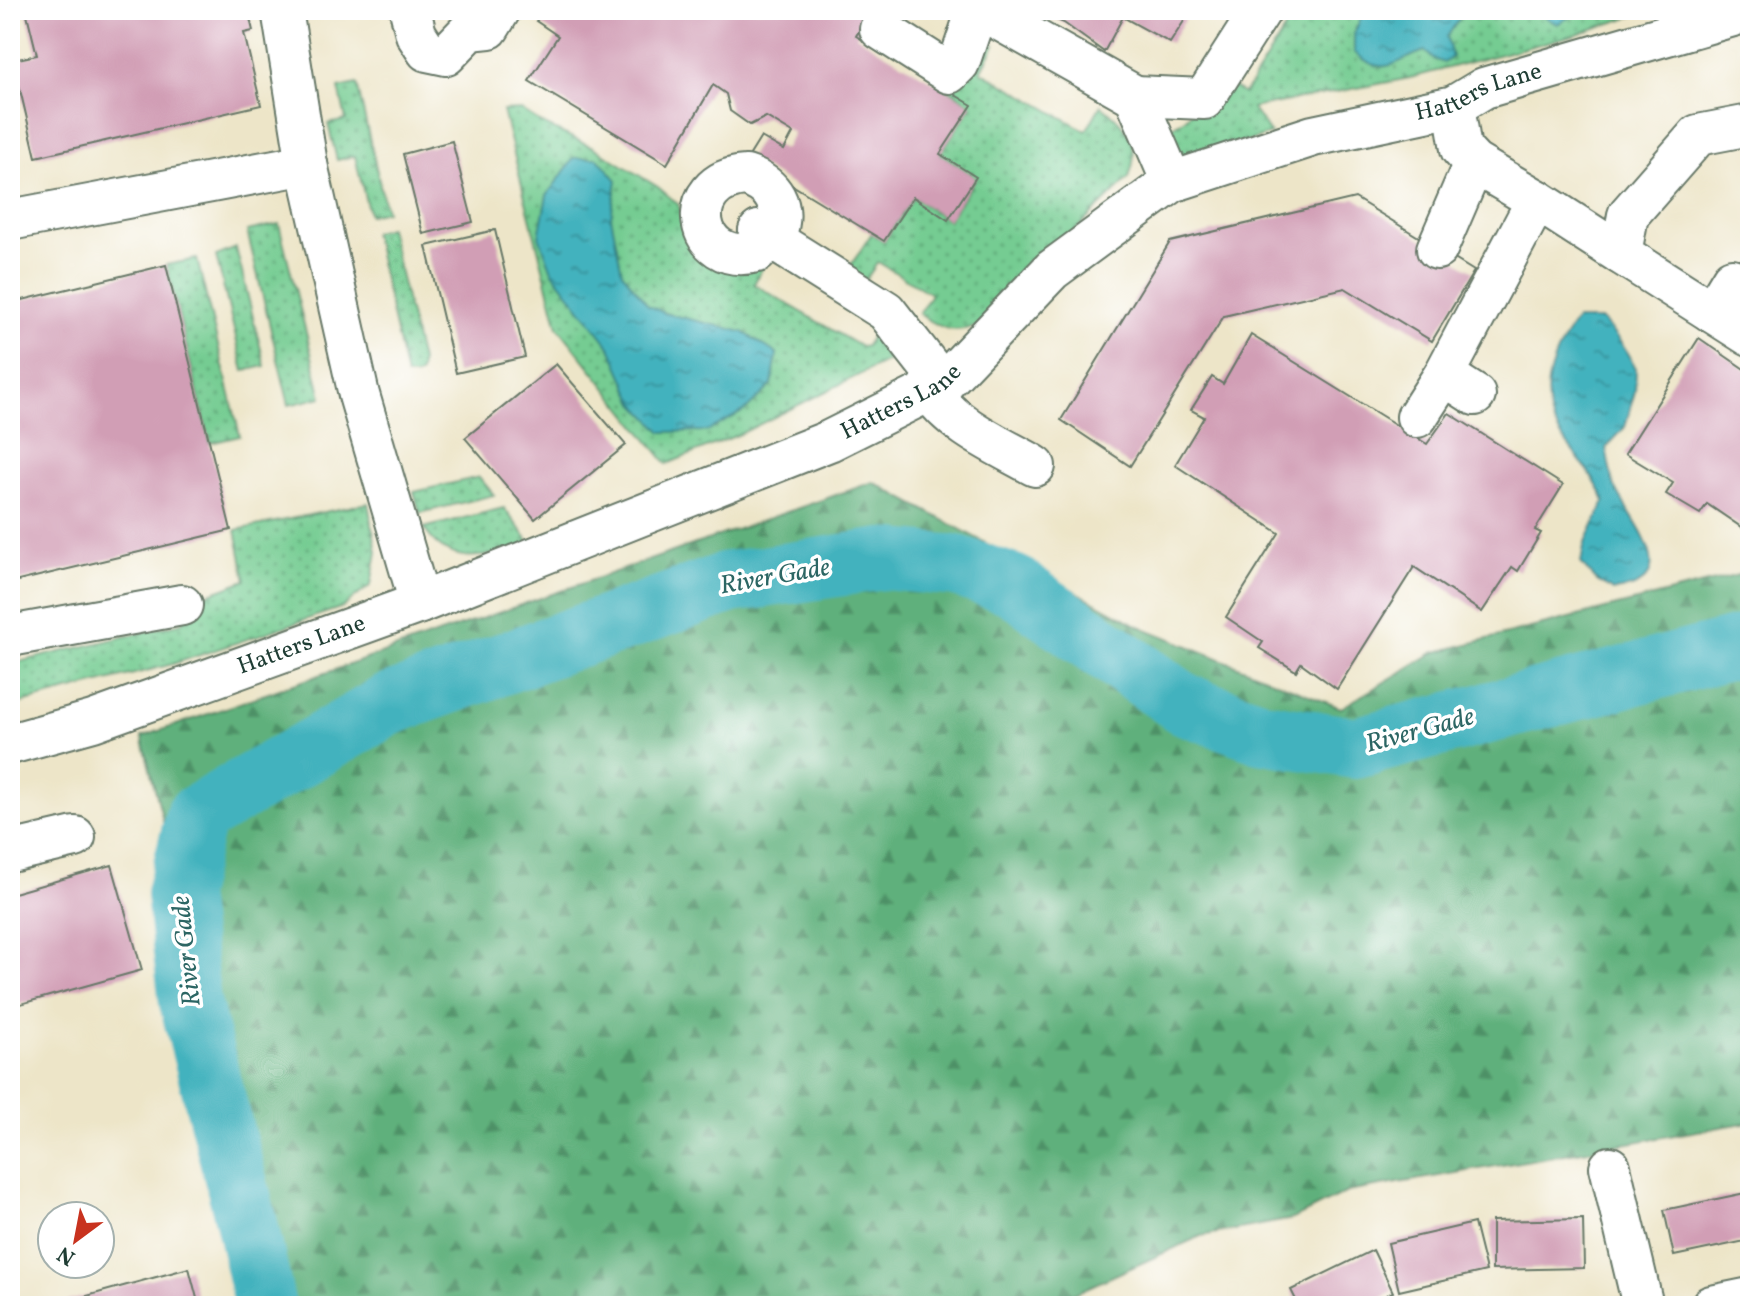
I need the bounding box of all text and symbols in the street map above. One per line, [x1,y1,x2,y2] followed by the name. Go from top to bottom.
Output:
[1412,55,1546,131] street label: Hatters Lane
[835,357,970,449] street label: Hatters Lane
[717,550,833,604] water label: River Gade
[233,607,370,684] street label: Hatters Lane
[1362,699,1479,763] water label: River Gade
[163,893,211,1008] water label: River Gade
[36,1200,116,1280] north arrow
[52,1237,82,1272] text: N

